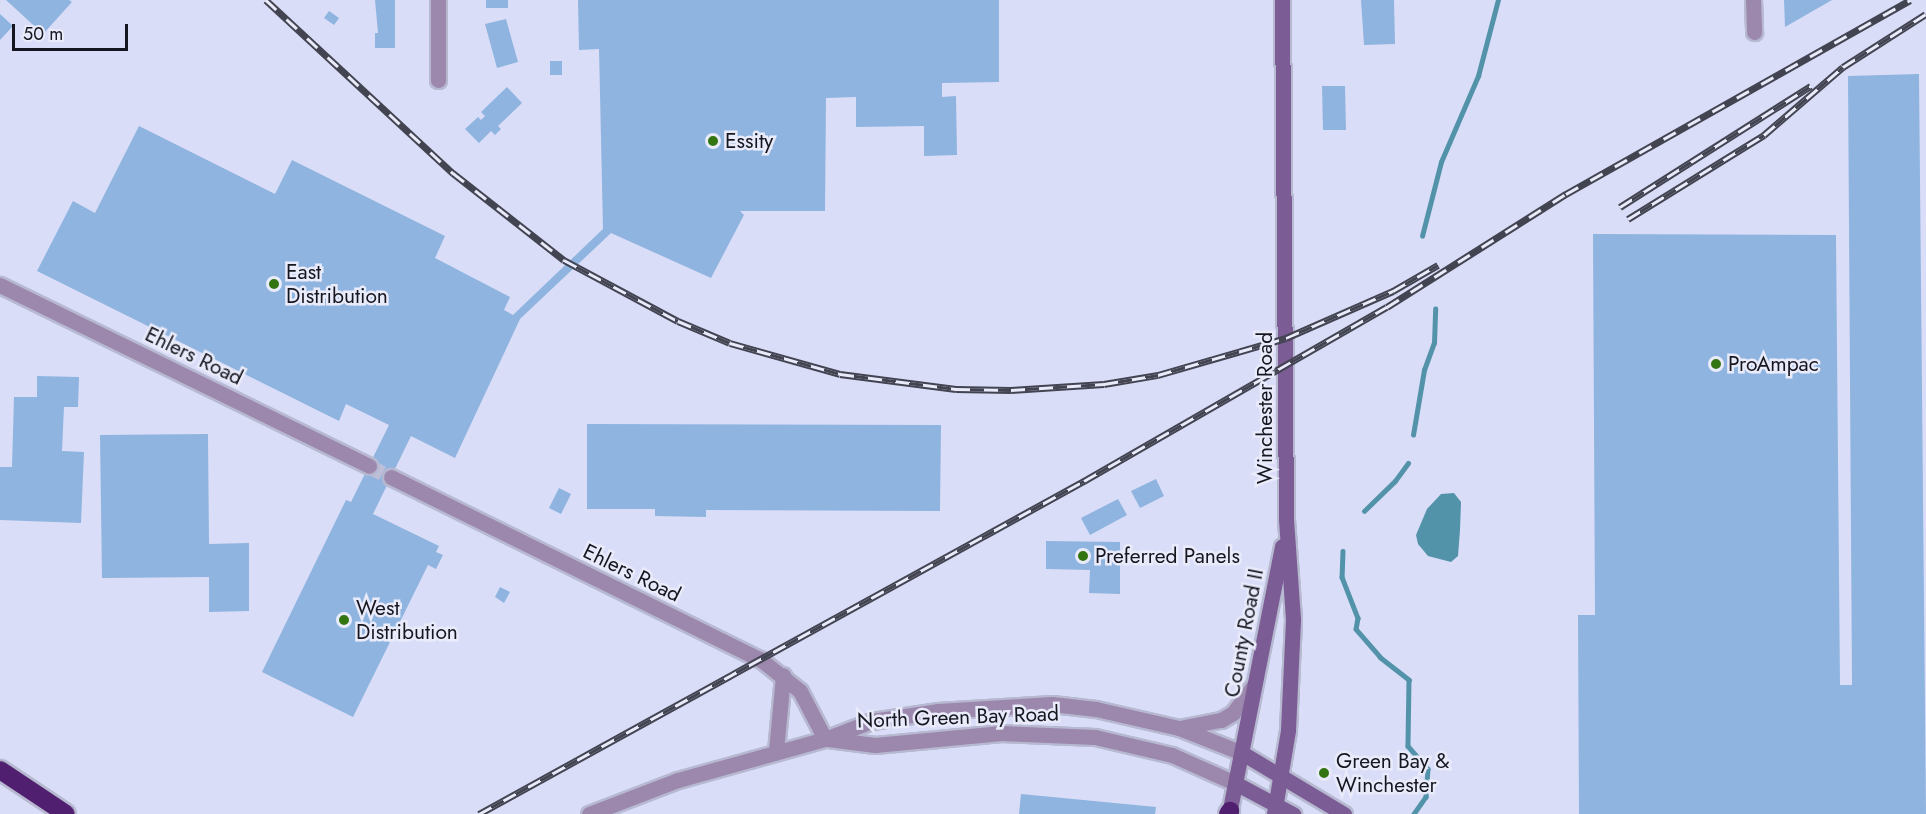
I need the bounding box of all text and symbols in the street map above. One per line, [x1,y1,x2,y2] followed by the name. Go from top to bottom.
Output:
[15,12,130,50] scale bar
[23,21,63,47] text: 50 m
[725,128,773,154] place label: Essity
[706,134,720,148] marker: Essity
[286,259,388,309] place label: East Distribution
[267,277,281,291] marker: East Distribution
[141,322,247,390] street label: Ehlers Road
[1252,332,1278,484] street label: Winchester Road
[1728,351,1819,377] place label: ProAmpac
[1709,357,1723,371] marker: ProAmpac
[579,539,685,607] street label: Ehlers Road
[1095,543,1240,569] place label: Preferred Panels
[1076,549,1090,563] marker: Preferred Panels
[1219,567,1269,699] street label: County Road II
[356,595,458,645] place label: West Distribution
[337,613,351,627] marker: West Distribution
[857,701,1059,733] street label: North Green Bay Road
[1336,748,1450,798] place label: Green Bay & Winchester
[1317,766,1331,780] marker: Green Bay & Winchester

